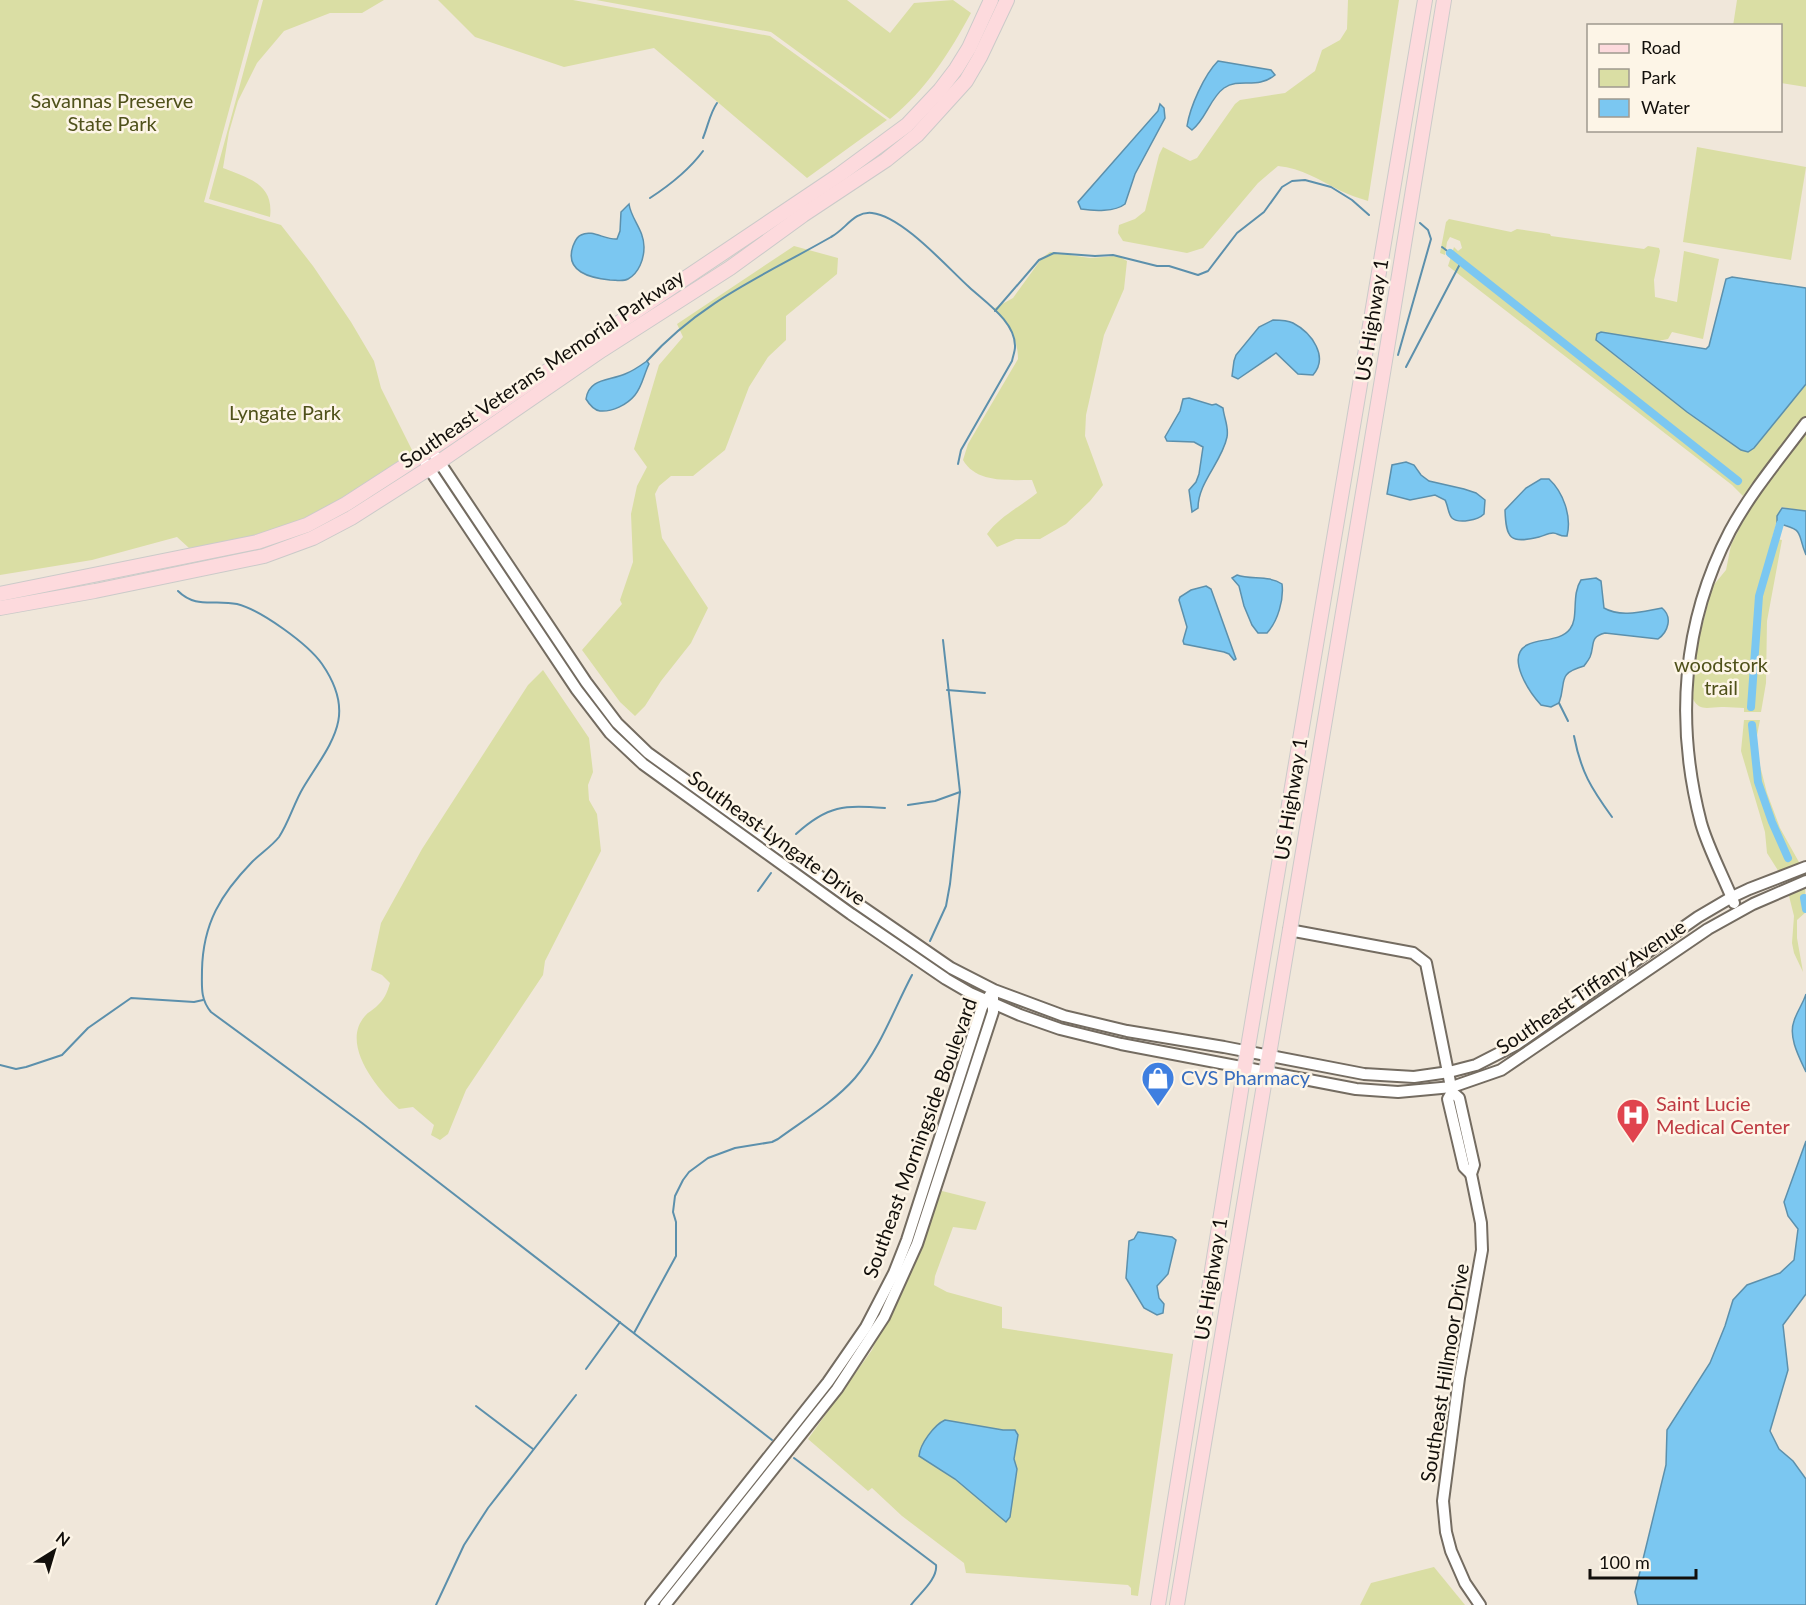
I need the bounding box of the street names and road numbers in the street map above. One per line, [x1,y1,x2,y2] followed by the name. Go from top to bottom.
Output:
[1349,257,1393,383] street label: US Highway 1
[395,263,689,473] street label: Southeast Veterans Memorial Parkway
[1268,736,1312,862] street label: US Highway 1
[684,765,871,910] street label: Southeast Lyngate Drive
[1491,914,1690,1059] street label: Southeast Tiffany Avenue
[857,994,981,1281] street label: Southeast Morningside Boulevard
[1188,1216,1232,1342] street label: US Highway 1
[1415,1262,1473,1484] street label: Southeast Hillmoor Drive

